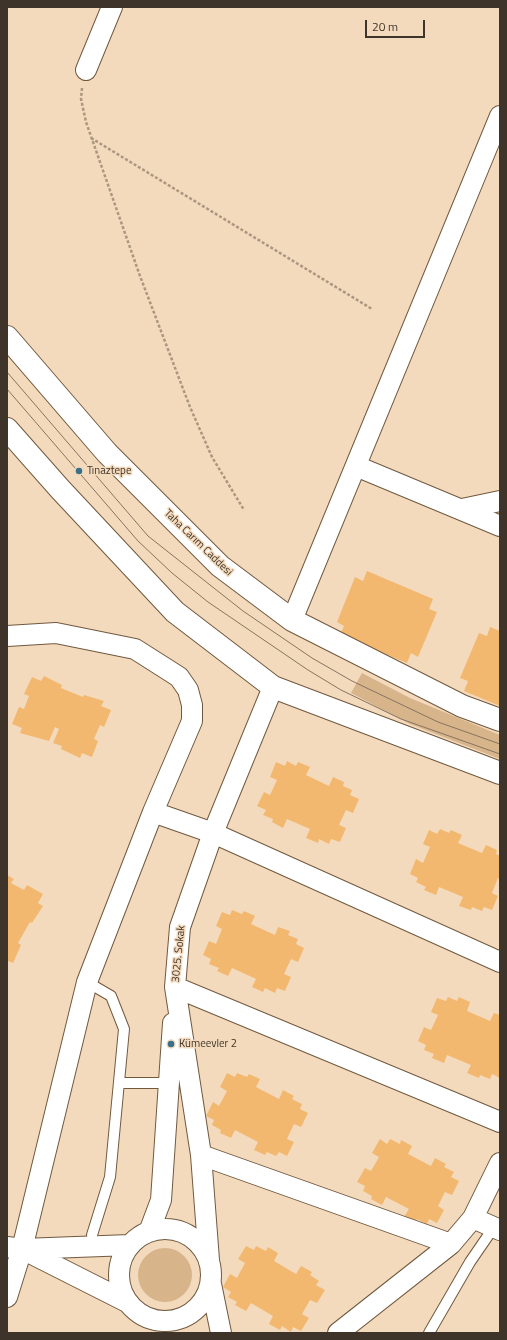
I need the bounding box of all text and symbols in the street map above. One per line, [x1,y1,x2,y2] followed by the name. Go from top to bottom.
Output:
[367,12,427,38] scale bar
[372,17,398,36] text: 20 m
[87,464,131,478] place label: Tınaztepe
[74,466,84,476] marker: Tınaztepe
[161,507,235,579] street label: Taha Carım Caddesi
[169,925,189,983] street label: 3025. Sokak
[179,1037,237,1051] place label: Kümeevler 2
[166,1039,176,1049] marker: Kümeevler 2

